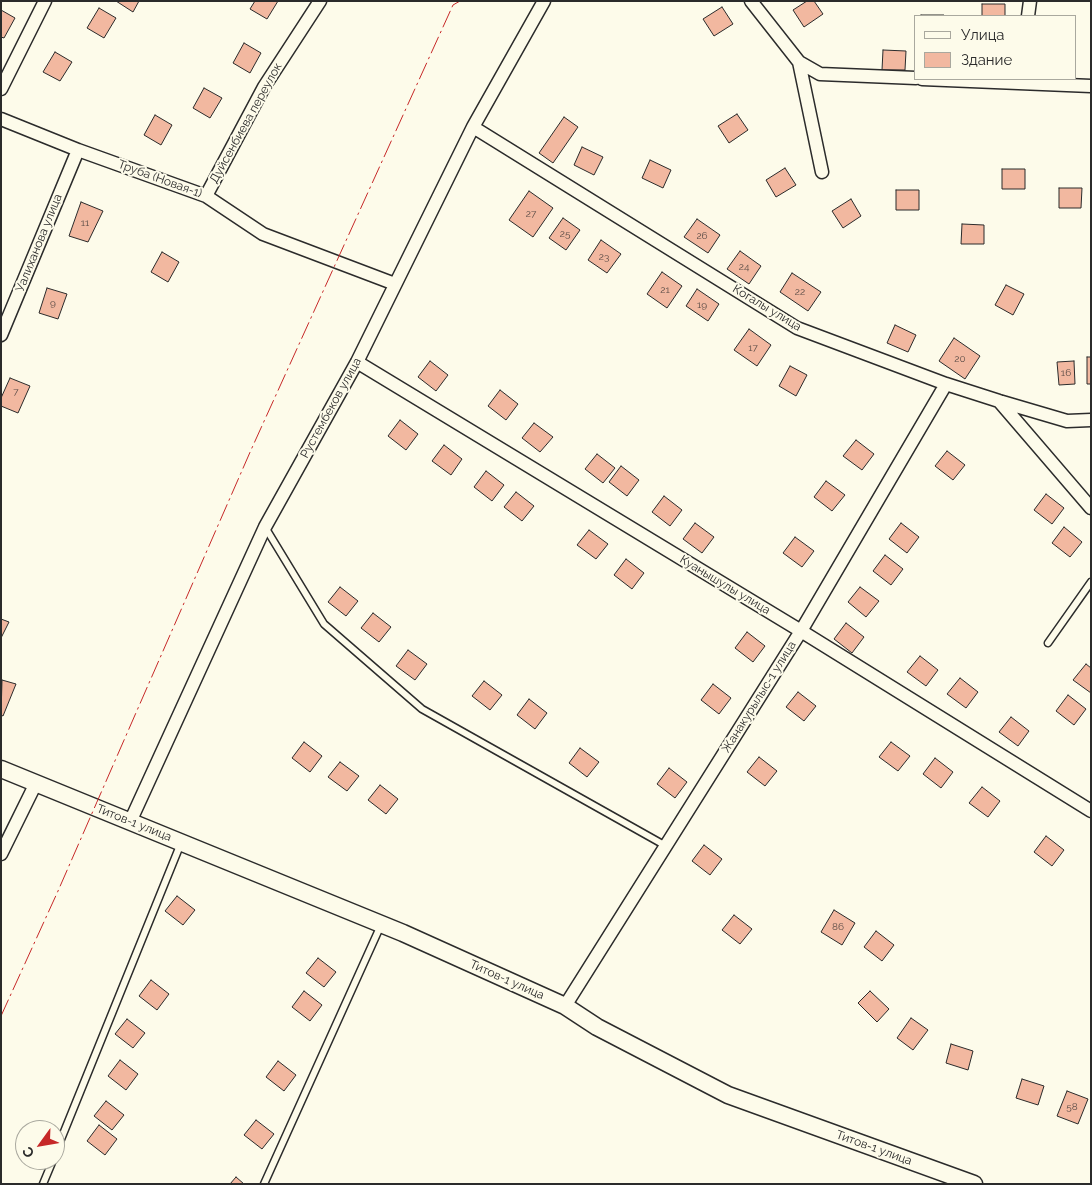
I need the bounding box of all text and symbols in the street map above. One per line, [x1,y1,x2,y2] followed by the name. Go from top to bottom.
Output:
[914,15,1077,80] legend
[961,26,1005,44] text: Улица
[961,51,1012,69] text: Здание
[207,60,285,186] street label: Дуйсенбиева переулок
[116,157,204,201] street label: Труба (Новая-1)
[13,192,65,294] street label: Уалиханова улица
[526,208,536,220] house number: 27
[81,217,89,229] house number: 11
[560,228,570,240] house number: 25
[696,230,708,242] house number: 26
[599,251,609,263] house number: 23
[739,261,749,273] house number: 24
[730,282,804,334] street label: Когалы улица
[660,284,670,296] house number: 21
[795,286,805,298] house number: 22
[50,297,56,309] house number: 9
[697,299,707,311] house number: 19
[748,342,758,354] house number: 17
[954,353,966,365] house number: 20
[297,355,365,461] street label: Рустембеков улица
[1061,367,1071,379] house number: 16
[13,386,19,398] house number: 7
[677,552,773,618] street label: Куанышулы улица
[719,639,799,755] street label: Жанакурылыс-1 улица
[94,801,174,845] street label: Титов-1 улица
[832,921,844,933] house number: 86
[468,957,546,1003] street label: Титов-1 улица
[1066,1101,1078,1113] house number: 58
[15,1120,65,1170] north arrow
[834,1128,914,1168] street label: Титов-1 улица
[19,1144,37,1161] text: С

